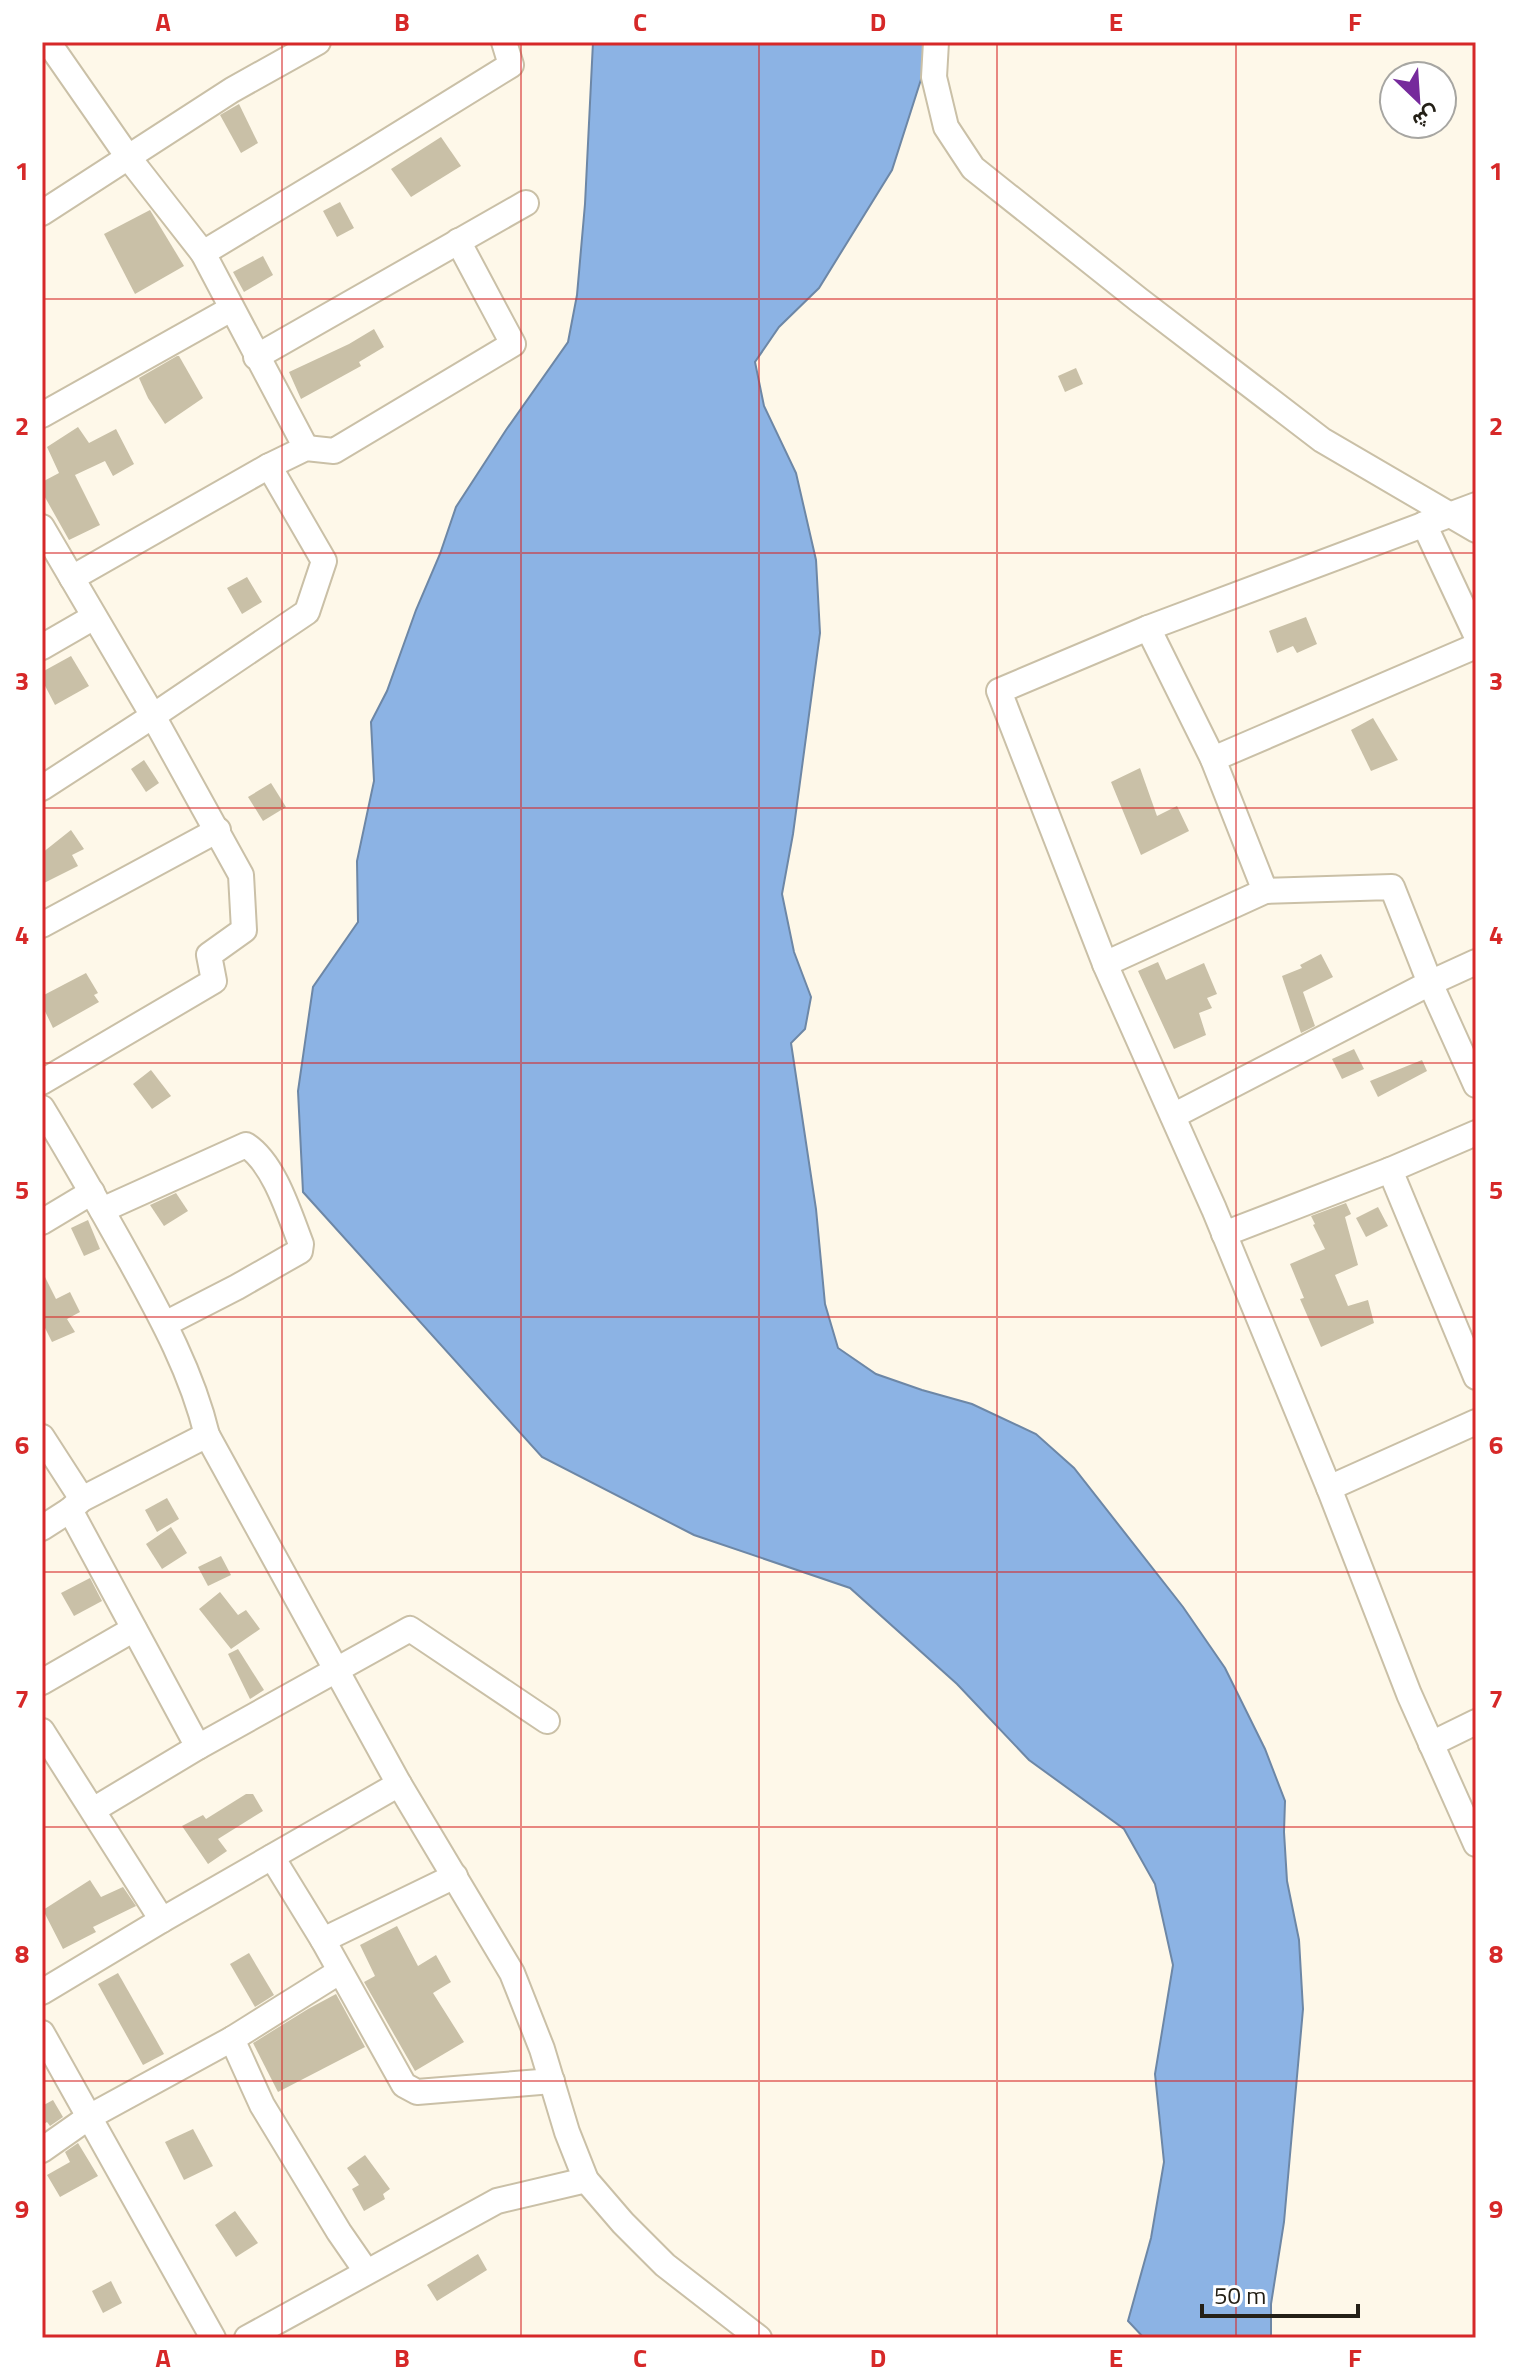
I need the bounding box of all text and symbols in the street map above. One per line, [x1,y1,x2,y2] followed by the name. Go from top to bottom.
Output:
[155,2,171,41] text: A
[394,2,410,41] text: B
[633,2,647,41] text: C
[870,2,886,41] text: D
[1109,2,1123,41] text: E
[1348,2,1362,41] text: F
[1378,60,1458,140] north arrow
[1407,97,1446,139] text: ش
[15,151,29,190] text: 1
[1489,151,1503,190] text: 1
[15,406,29,445] text: 2
[1489,406,1503,445] text: 2
[15,661,29,700] text: 3
[1489,661,1503,700] text: 3
[15,915,29,954] text: 4
[1489,915,1503,954] text: 4
[15,1170,29,1209] text: 5
[1489,1170,1503,1209] text: 5
[15,1425,29,1464] text: 6
[1489,1425,1503,1464] text: 6
[15,1679,29,1718] text: 7
[1489,1679,1503,1718] text: 7
[15,1934,29,1973] text: 8
[1489,1934,1503,1973] text: 8
[15,2189,29,2228] text: 9
[1489,2189,1503,2228] text: 9
[1202,2268,1358,2318] scale bar
[1214,2277,1266,2313] text: 50 m
[155,2338,171,2377] text: A
[394,2338,410,2377] text: B
[633,2338,647,2377] text: C
[870,2338,886,2377] text: D
[1109,2338,1123,2377] text: E
[1348,2338,1362,2377] text: F

